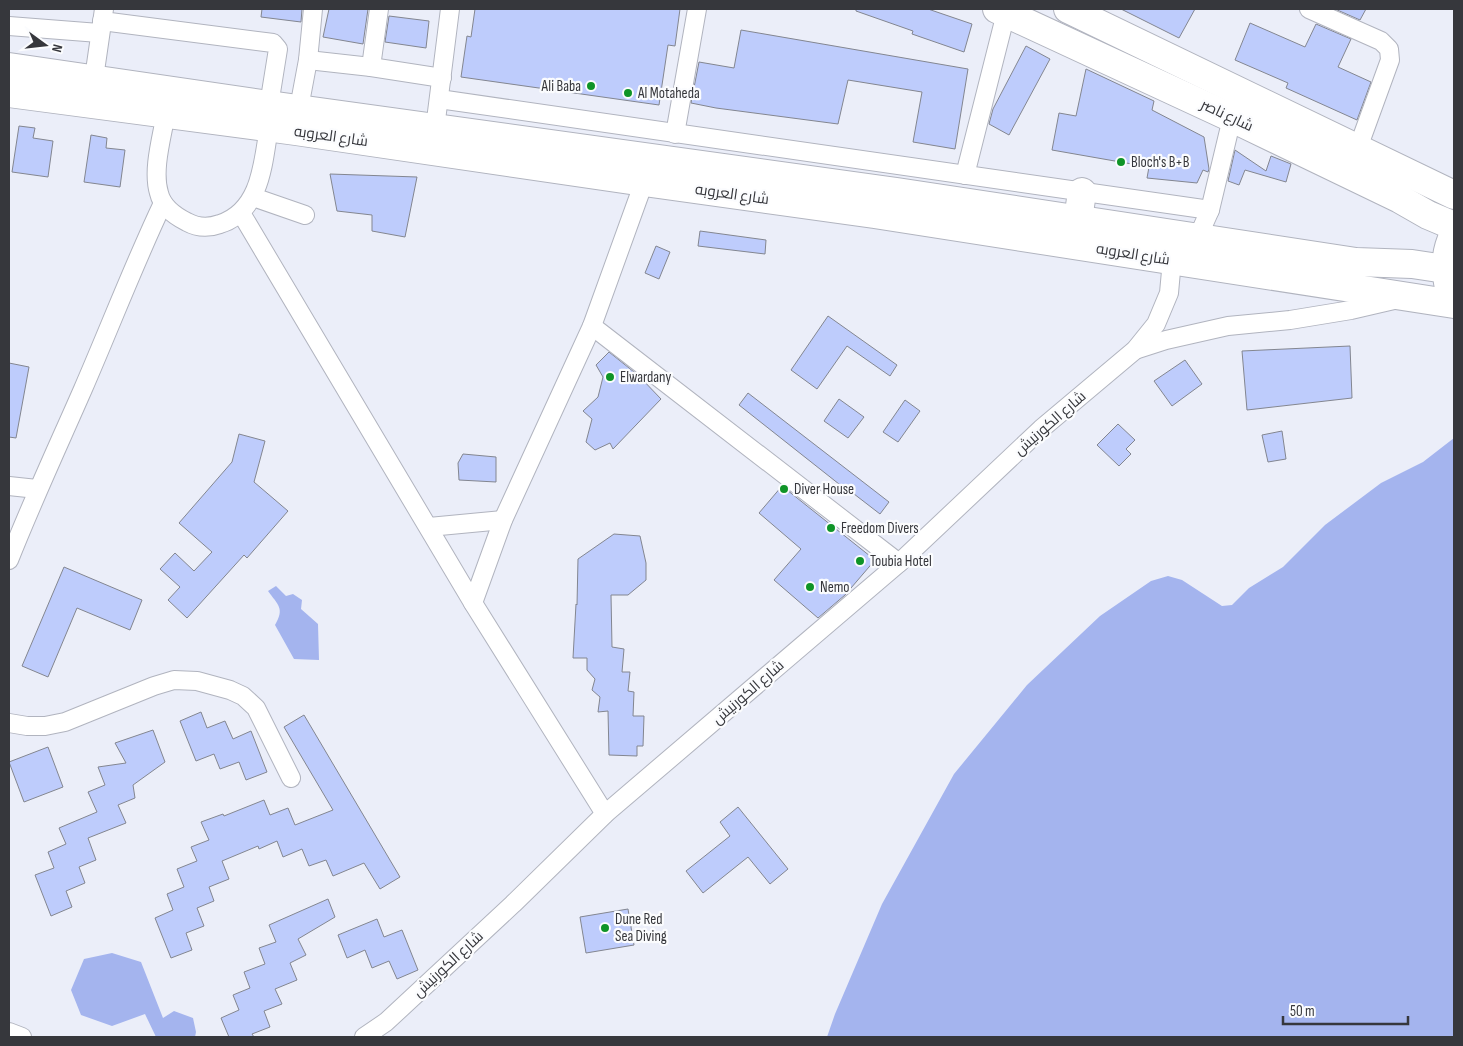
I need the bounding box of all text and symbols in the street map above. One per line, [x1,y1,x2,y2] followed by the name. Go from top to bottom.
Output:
[20,20,70,70] north arrow
[48,42,66,54] text: N
[541,77,581,96] place label: Ali Baba
[585,80,597,92] marker: Ali Baba
[637,84,700,103] place label: Al Motaheda
[622,87,634,99] marker: Al Motaheda
[1196,95,1256,137] street label: شارع ناصر
[293,122,369,152] street label: شارع العروبه
[1131,153,1190,172] place label: Bloch's B+B
[1115,156,1127,168] marker: Bloch's B+B
[694,180,770,210] street label: شارع العروبه
[1094,239,1171,271] street label: شارع العروبه
[620,368,671,387] place label: Elwardany
[604,371,616,383] marker: Elwardany
[1010,387,1091,461] street label: شارع الكورنيش
[794,480,854,499] place label: Diver House
[778,483,790,495] marker: Diver House
[841,519,919,538] place label: Freedom Divers
[825,522,837,534] marker: Freedom Divers
[870,552,932,571] place label: Toubia Hotel
[854,555,866,567] marker: Toubia Hotel
[820,578,850,597] place label: Nemo
[804,581,816,593] marker: Nemo
[708,656,789,730] street label: شارع الكورنيش
[615,910,667,946] place label: Dune Red Sea Diving
[599,922,611,934] marker: Dune Red Sea Diving
[409,927,488,1002] street label: شارع الكورنيش
[1283,994,1408,1026] scale bar
[1290,1002,1315,1021] text: 50 m

